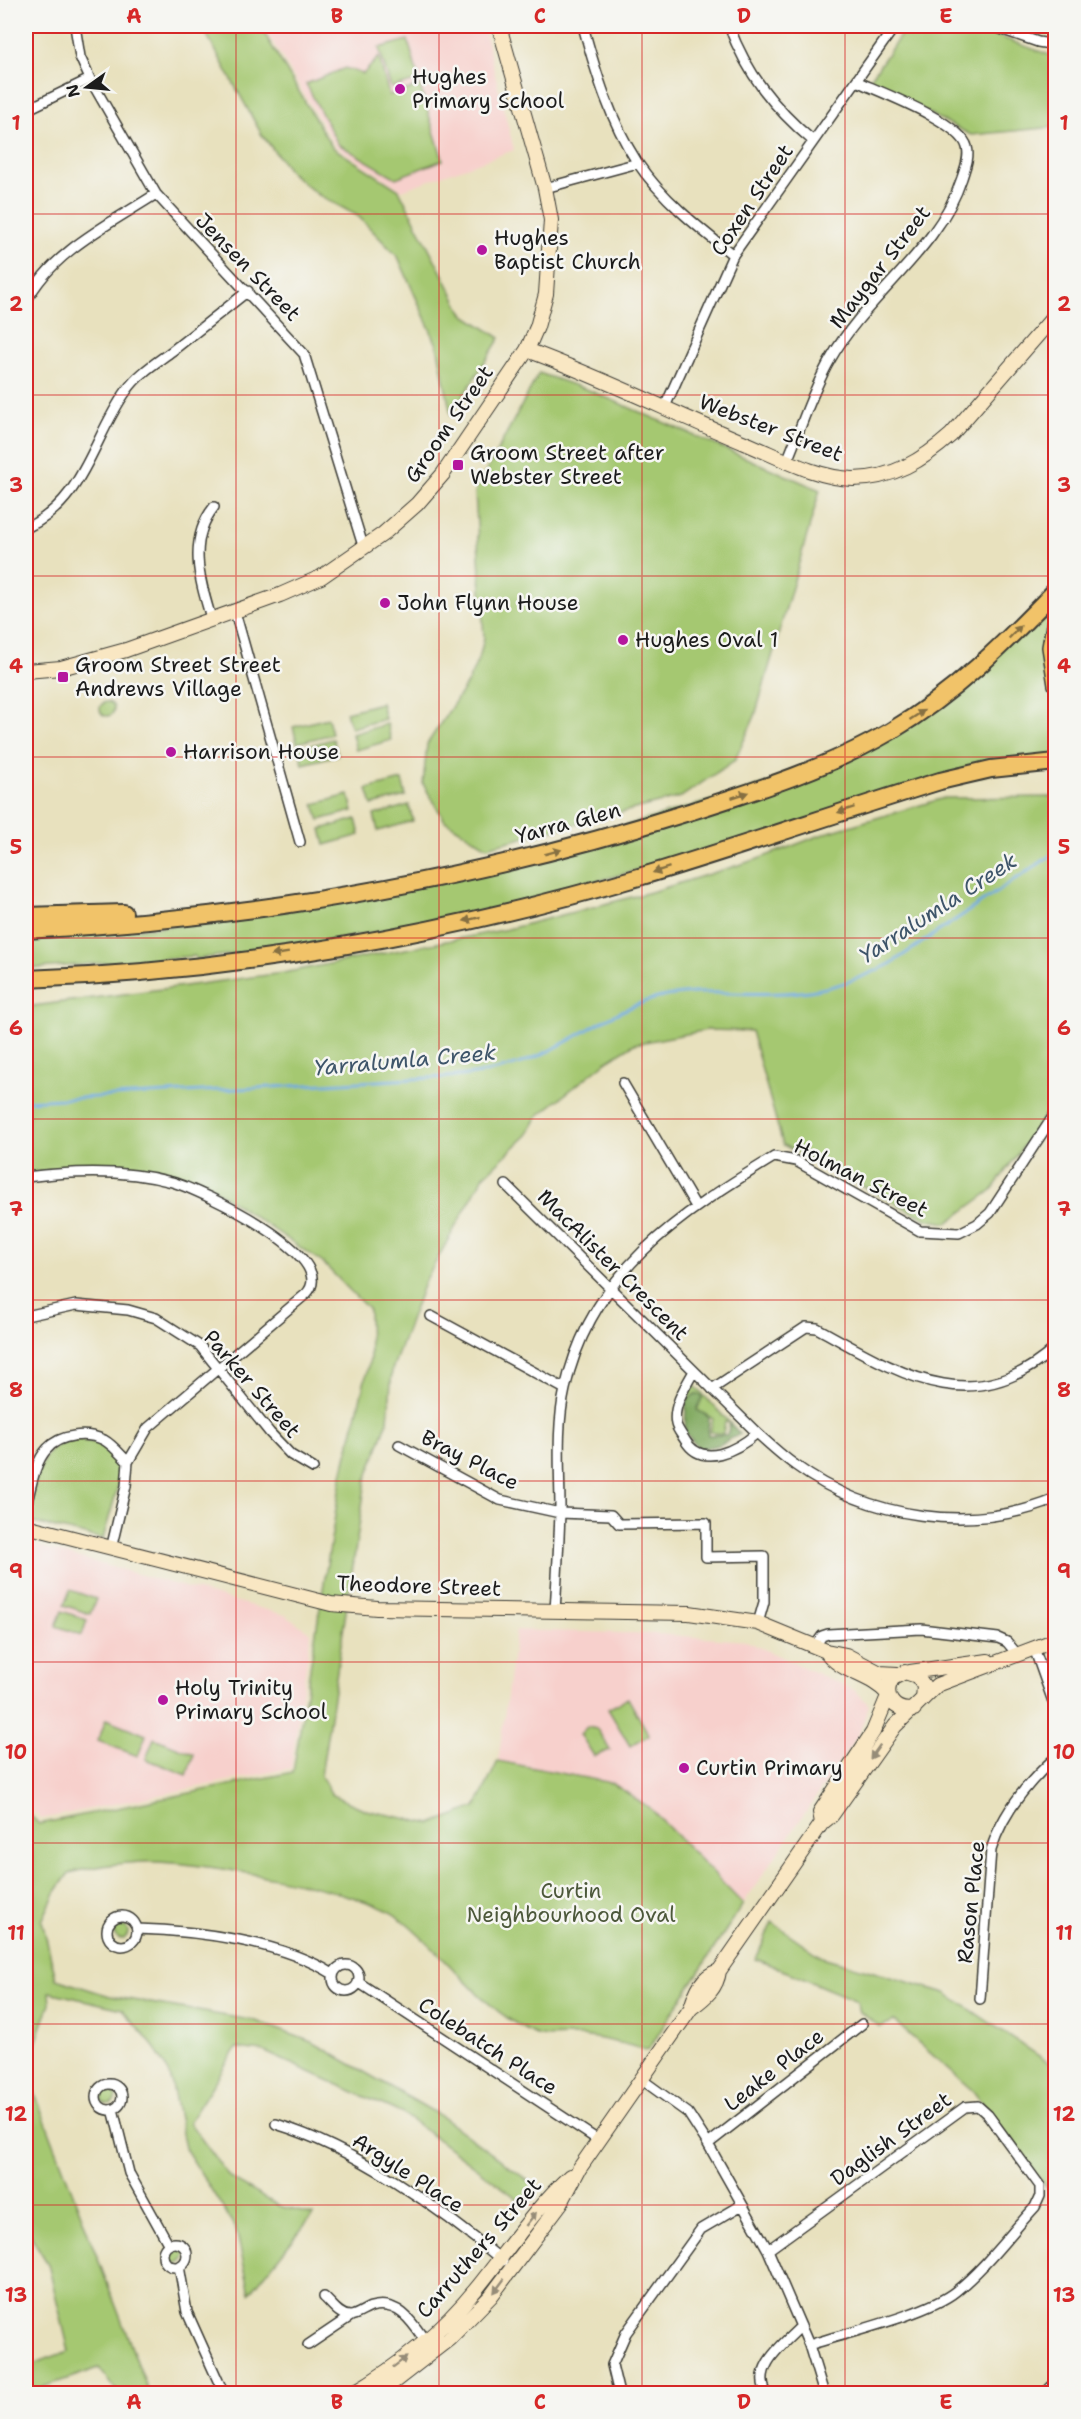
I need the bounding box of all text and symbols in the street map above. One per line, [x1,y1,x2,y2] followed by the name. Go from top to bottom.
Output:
[126,3,142,29] text: A
[331,3,343,29] text: B
[534,3,546,29] text: C
[737,3,751,29] text: D
[939,3,953,29] text: E
[57,57,117,117] north arrow
[412,63,565,115] place label: Hughes Primary School
[61,82,85,100] text: N
[393,82,407,96] marker: Hughes Primary School
[11,110,21,136] text: 1
[1059,110,1069,136] text: 1
[704,139,800,261] street label: Coxen Street
[823,200,937,334] street label: Maygar Street
[189,207,307,327] street label: Jensen Street
[494,224,641,276] place label: Hughes Baptist Church
[475,243,489,257] marker: Hughes Baptist Church
[9,291,23,317] text: 2
[1057,291,1071,317] text: 2
[398,360,500,488] street label: Groom Street
[695,388,847,468] street label: Webster Street
[470,439,665,491] place label: Groom Street after Webster Street
[451,458,465,472] marker: Groom Street after Webster Street
[9,472,23,498] text: 3
[1057,472,1071,498] text: 3
[397,589,579,617] place label: John Flynn House
[378,596,392,610] marker: John Flynn House
[635,626,779,654] place label: Hughes Oval 1
[1008,626,1022,640] one-way arrow
[616,633,630,647] marker: Hughes Oval 1
[75,651,281,703] place label: Groom Street Street Andrews Village
[9,653,23,679] text: 4
[1057,653,1071,679] text: 4
[56,670,70,684] marker: Groom Street Street Andrews Village
[909,709,925,720] one-way arrow
[183,738,339,766] place label: Harrison House
[164,745,178,759] marker: Harrison House
[731,790,749,800] one-way arrow
[512,796,624,850] street label: Yarra Glen
[837,806,855,815] one-way arrow
[10,834,22,860] text: 5
[1058,834,1070,860] text: 5
[544,846,563,856] one-way arrow
[853,846,1023,970] water label: Yarralumla Creek
[652,865,670,875] one-way arrow
[462,915,481,924] one-way arrow
[271,950,290,959] one-way arrow
[9,1015,23,1041] text: 6
[1057,1015,1071,1041] text: 6
[312,1038,498,1082] water label: Yarralumla Creek
[789,1132,933,1224] street label: Holman Street
[531,1183,695,1347] street label: MacAlister Crescent
[9,1196,23,1222] text: 7
[1057,1196,1071,1222] text: 7
[197,1324,307,1444] street label: Parker Street
[9,1377,23,1403] text: 8
[1057,1377,1071,1403] text: 8
[416,1423,524,1497] street label: Bray Place
[9,1558,23,1584] text: 9
[1057,1558,1071,1584] text: 9
[336,1569,502,1603] street label: Theodore Street
[175,1674,328,1726] place label: Holy Trinity Primary School
[156,1693,170,1707] marker: Holy Trinity Primary School
[5,1739,27,1765] text: 10
[1053,1739,1075,1765] text: 10
[869,1744,881,1760] one-way arrow
[696,1754,843,1782] place label: Curtin Primary
[677,1761,691,1775] marker: Curtin Primary
[951,1839,991,1965] street label: Rason Place
[466,1877,676,1929] park label: Curtin Neighbourhood Oval
[7,1920,25,1946] text: 11
[1055,1920,1073,1946] text: 11
[413,1991,563,2101] street label: Colebatch Place
[718,2022,830,2118] street label: Leake Place
[825,2086,957,2192] street label: Daglish Street
[5,2101,27,2127] text: 12
[1053,2101,1075,2127] text: 12
[347,2127,469,2219] street label: Argyle Place
[410,2172,548,2324] street label: Carruthers Street
[525,2211,538,2227] one-way arrow
[493,2279,505,2294] one-way arrow
[5,2282,27,2308] text: 13
[1053,2282,1075,2308] text: 13
[392,2356,407,2368] one-way arrow
[126,2389,142,2415] text: A
[331,2389,343,2415] text: B
[534,2389,546,2415] text: C
[737,2389,751,2415] text: D
[939,2389,953,2415] text: E

